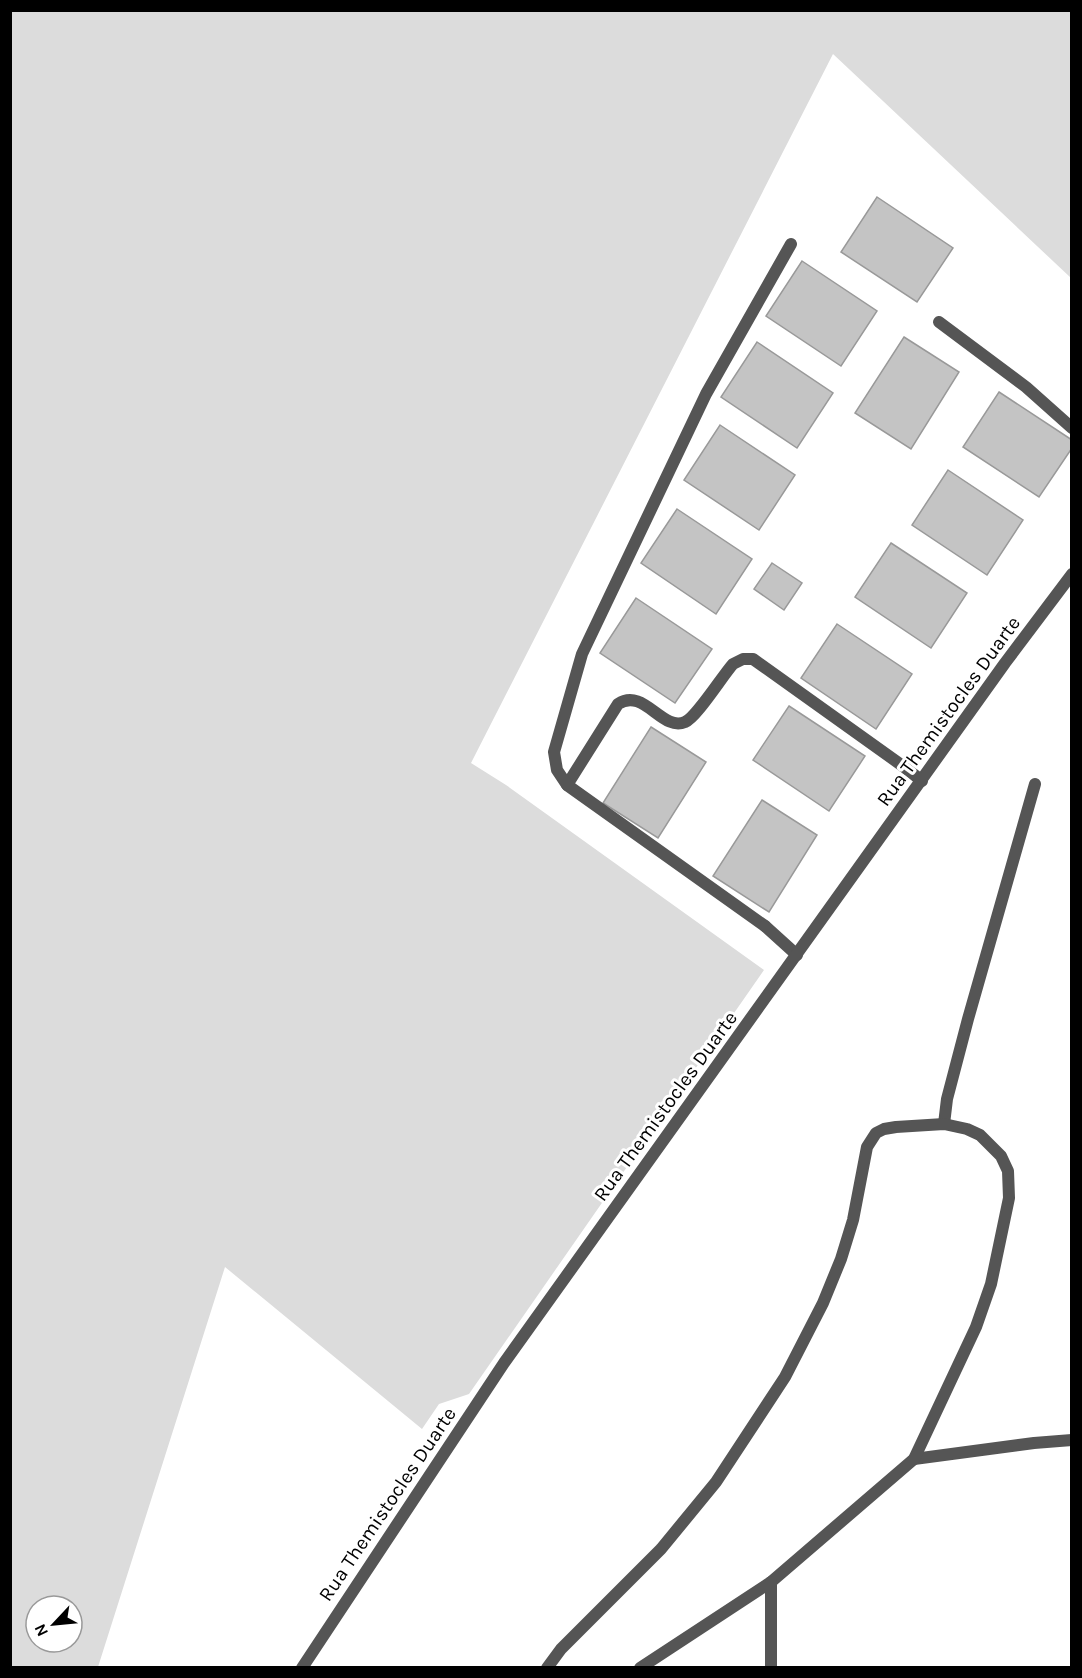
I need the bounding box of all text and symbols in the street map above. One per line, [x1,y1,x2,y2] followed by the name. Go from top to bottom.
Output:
[872,612,1025,811] street label: Rua Themistocles Duarte
[589,1007,742,1206] street label: Rua Themistocles Duarte
[314,1403,461,1606] street label: Rua Themistocles Duarte
[24,1594,84,1654] north arrow
[30,1621,52,1640] text: N

